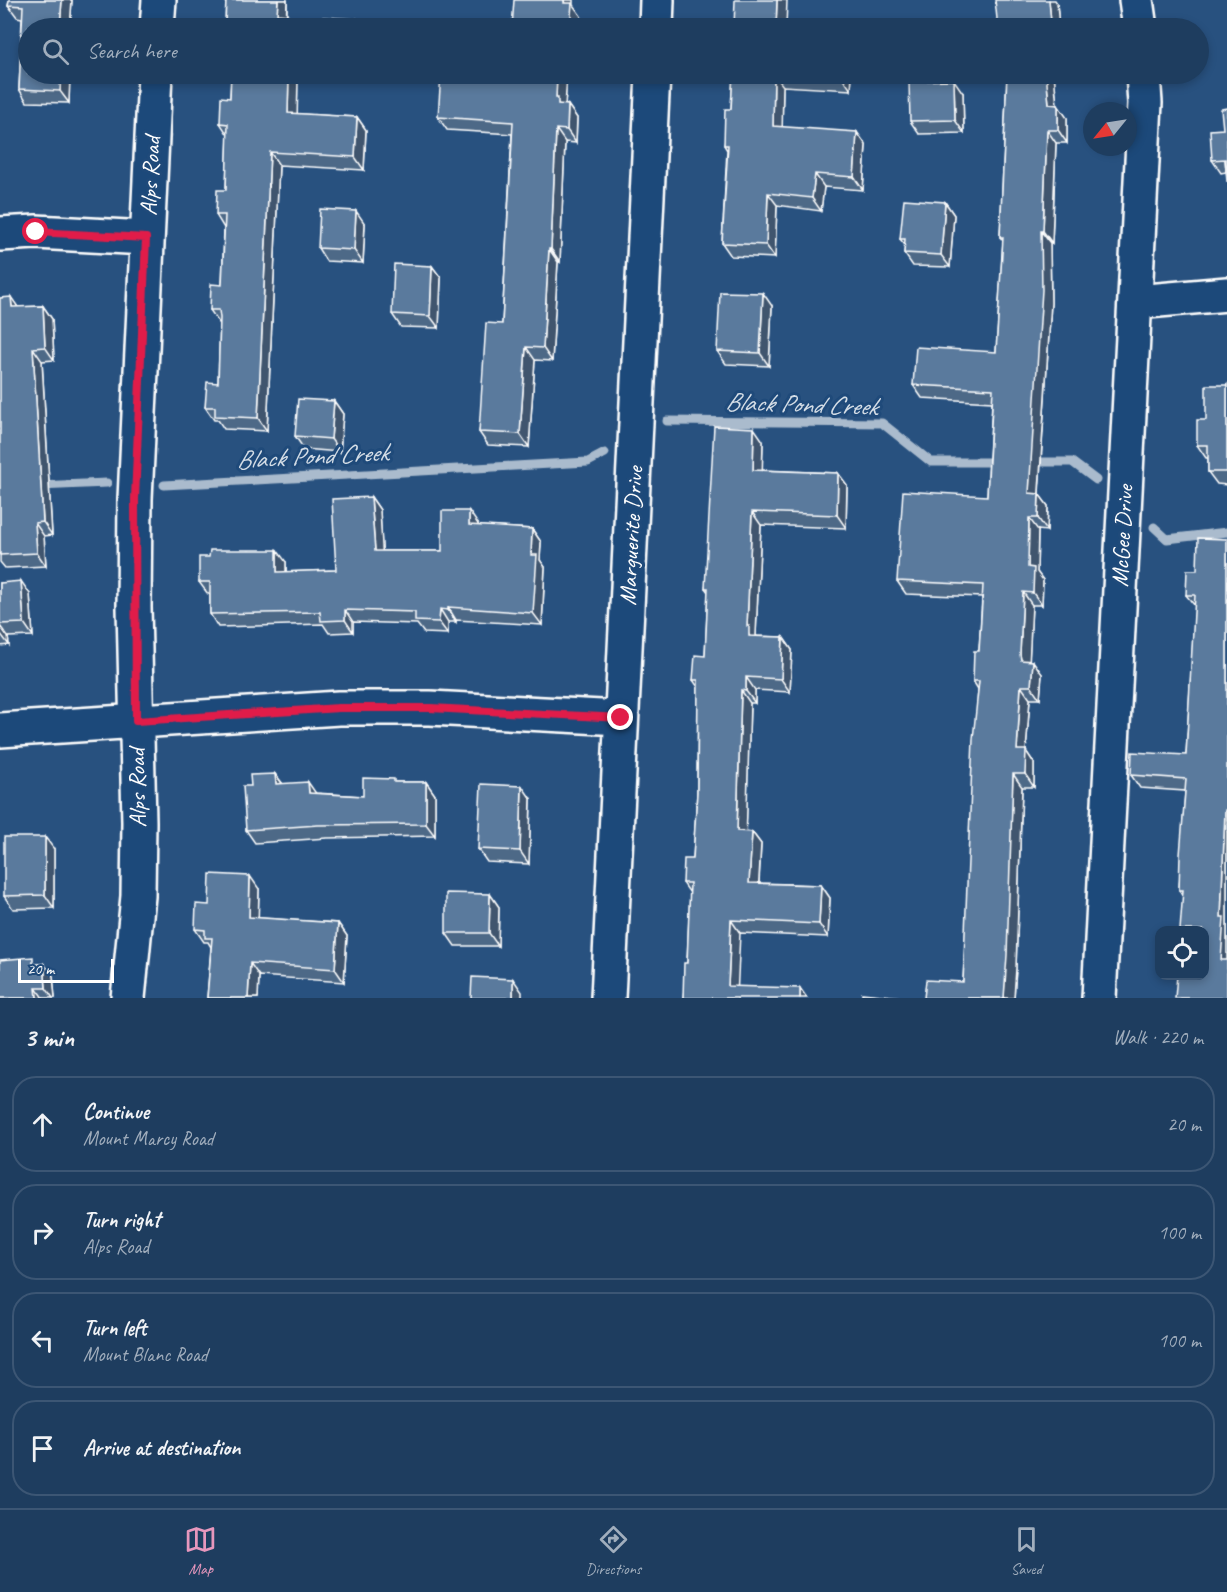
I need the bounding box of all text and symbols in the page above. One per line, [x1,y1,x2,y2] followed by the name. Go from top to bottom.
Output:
[18,18,1209,84] search box
[39,35,72,68] icon: search
[87,37,177,65] text: Search here
[1083,102,1137,156] north arrow
[133,132,167,216] street label: Alps Road
[22,218,48,244] route start
[725,385,882,423] water label: Black Pond Creek
[235,435,393,476] water label: Black Pond Creek
[612,464,650,606] street label: Marguerite Drive
[1104,482,1140,588] street label: McGee Drive
[607,704,633,730] route end
[121,745,153,828] street label: Alps Road
[1155,926,1209,980] map controls
[1155,926,1209,980] button: locate
[18,956,114,983] scale bar
[27,959,54,979] text: 20 m
[24,1021,74,1054] text: 3 min
[1113,1025,1203,1050] text: Walk · 220 m
[83,1098,149,1126] text: Continue
[26,1108,59,1141] icon: ahead
[1167,1112,1201,1137] text: 20 m
[83,1126,214,1151] text: Mount Marcy Road
[83,1206,160,1234] text: Turn right
[26,1216,59,1249] icon: right
[1158,1220,1201,1245] text: 100 m
[83,1234,149,1259] text: Alps Road
[83,1314,147,1342] text: Turn left
[26,1324,59,1357] icon: left
[1158,1328,1201,1353] text: 100 m
[83,1342,208,1367] text: Mount Blanc Road
[26,1432,59,1465] icon: arrive
[83,1434,240,1462] text: Arrive at destination
[184,1523,217,1579] tab: Map
[586,1523,641,1579] tab: Directions
[1010,1523,1043,1579] tab: Saved

